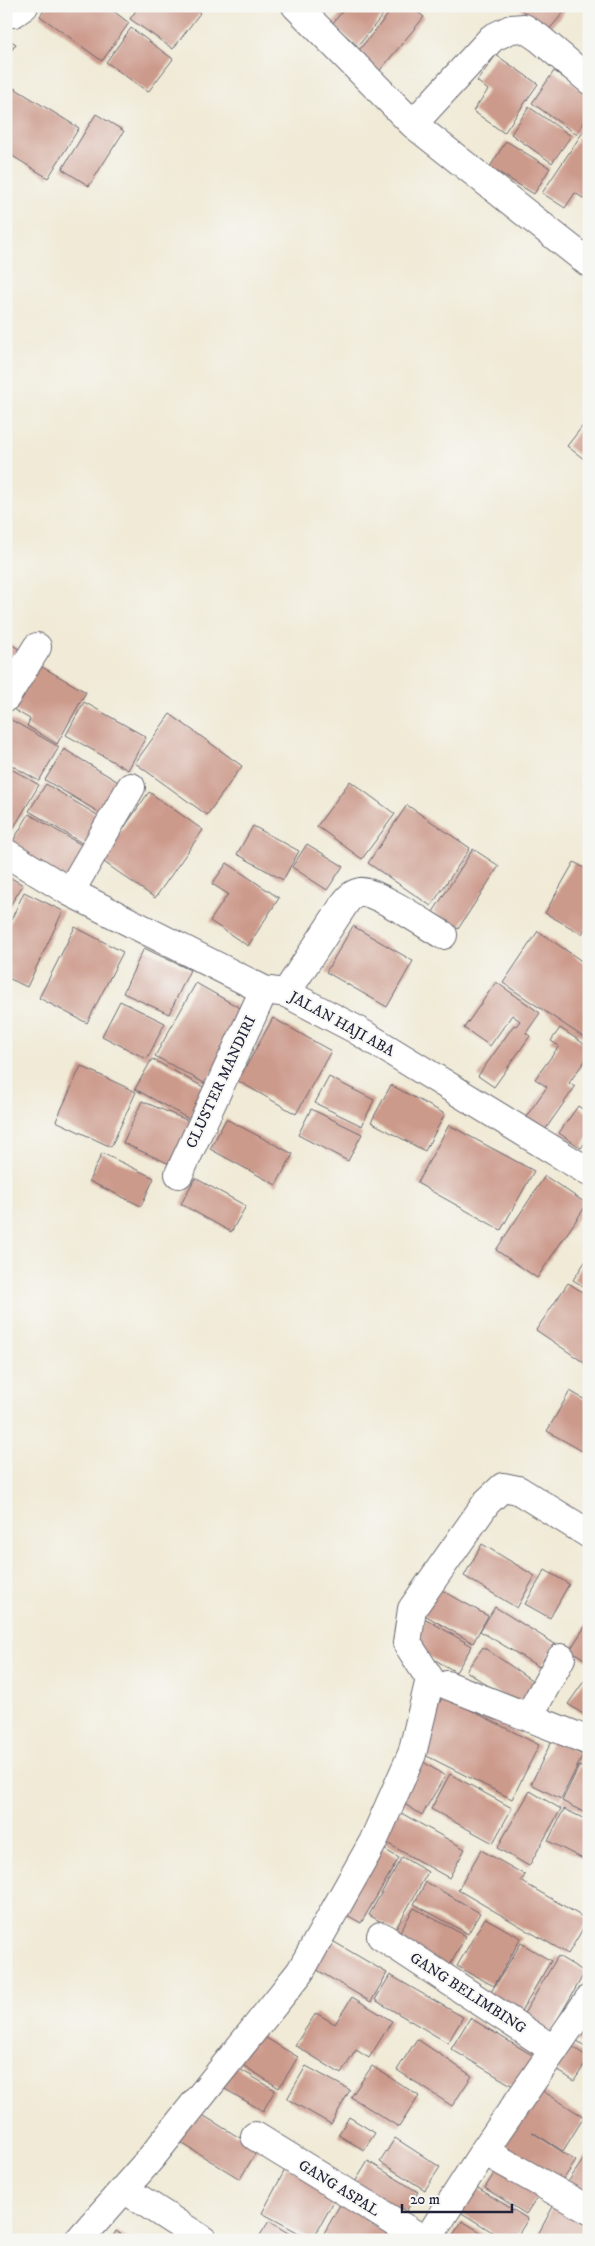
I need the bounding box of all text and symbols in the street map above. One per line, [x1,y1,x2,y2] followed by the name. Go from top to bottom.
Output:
[284,986,398,1061] street label: JALAN HAJI ABA
[182,1013,260,1151] street label: CLUSTER MANDIRI
[406,1948,530,2038] street label: GANG BELIMBING
[295,2156,383,2221] street label: GANG ASPAL
[402,2181,512,2213] scale bar
[410,2190,440,2209] text: 20 m

